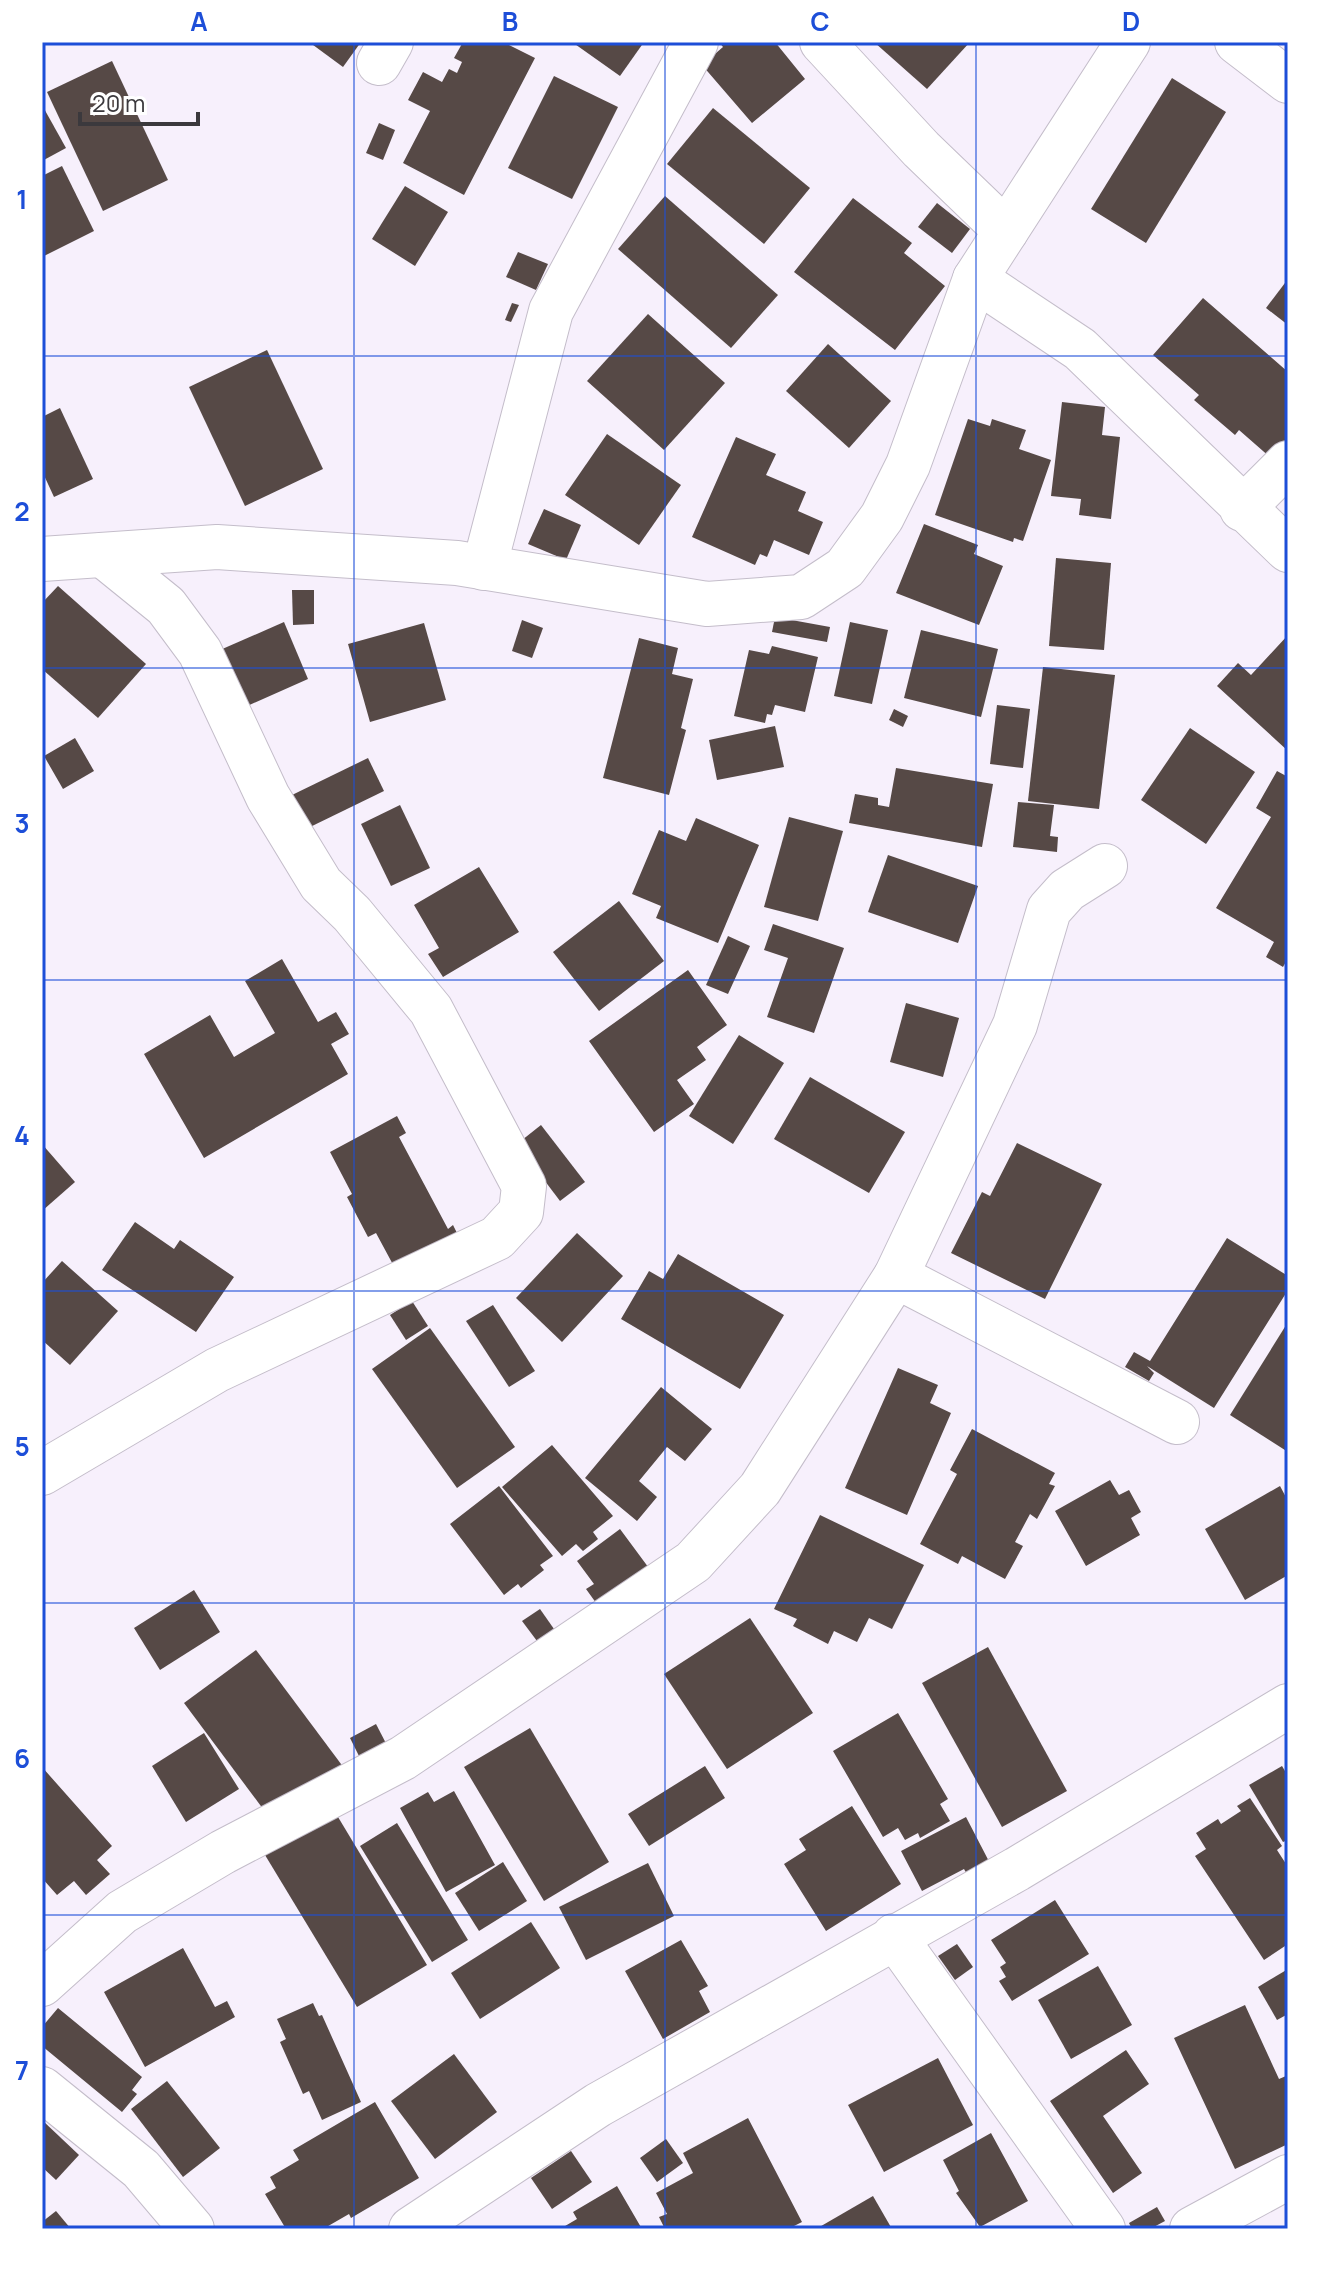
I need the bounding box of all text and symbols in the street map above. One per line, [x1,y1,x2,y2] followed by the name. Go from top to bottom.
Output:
[190,3,208,39] text: A
[502,3,518,39] text: B
[810,3,830,39] text: C
[1122,3,1140,39] text: D
[80,76,198,126] scale bar
[92,86,145,119] text: 20 m
[16,181,28,217] text: 1
[14,493,30,529] text: 2
[14,805,30,841] text: 3
[14,1117,30,1153] text: 4
[14,1428,30,1464] text: 5
[14,1740,30,1776] text: 6
[15,2052,29,2088] text: 7

